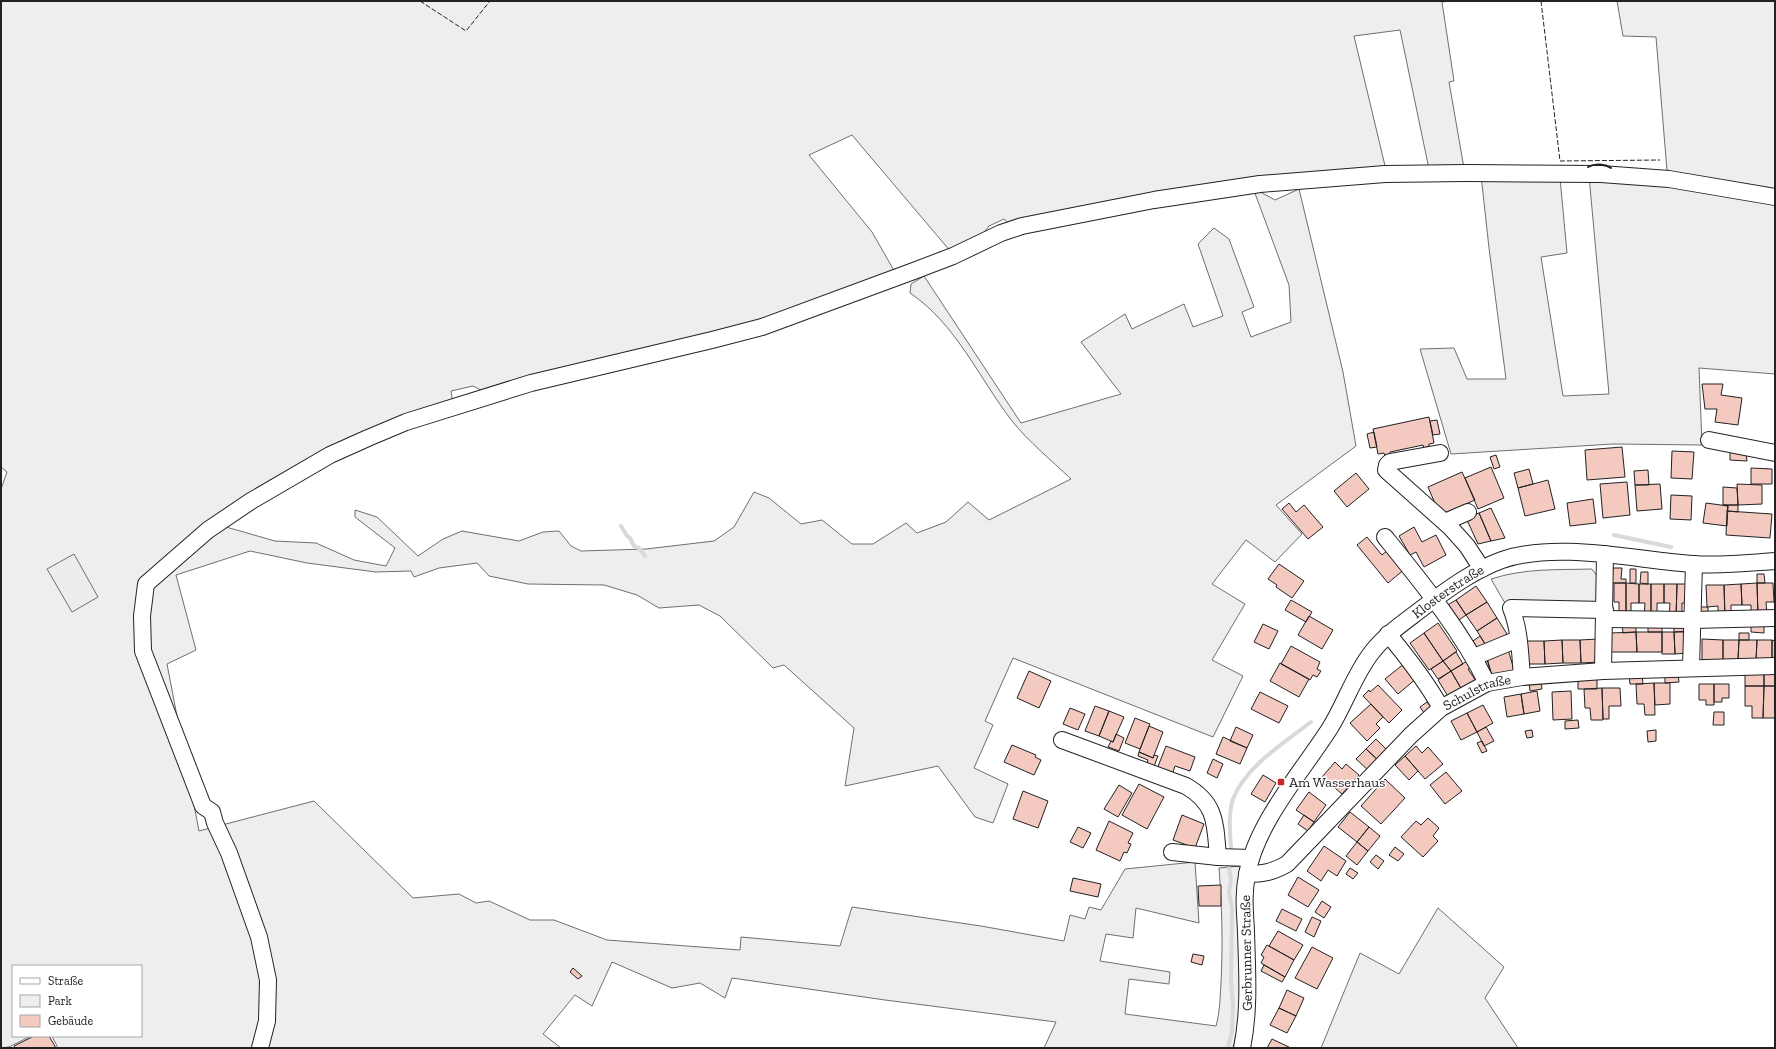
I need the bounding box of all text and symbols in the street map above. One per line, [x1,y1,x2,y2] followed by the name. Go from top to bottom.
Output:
[1409,561,1487,622] street label: Klosterstraße
[1440,671,1513,714] street label: Schulstraße
[1289,774,1385,791] place label: Am Wasserhaus
[1276,777,1286,787] marker: Am Wasserhaus
[1237,895,1256,1011] street label: Gerbrunner Straße
[12,965,142,1037] legend
[48,974,84,988] text: Straße
[48,994,73,1008] text: Park
[48,1014,93,1028] text: Gebäude

